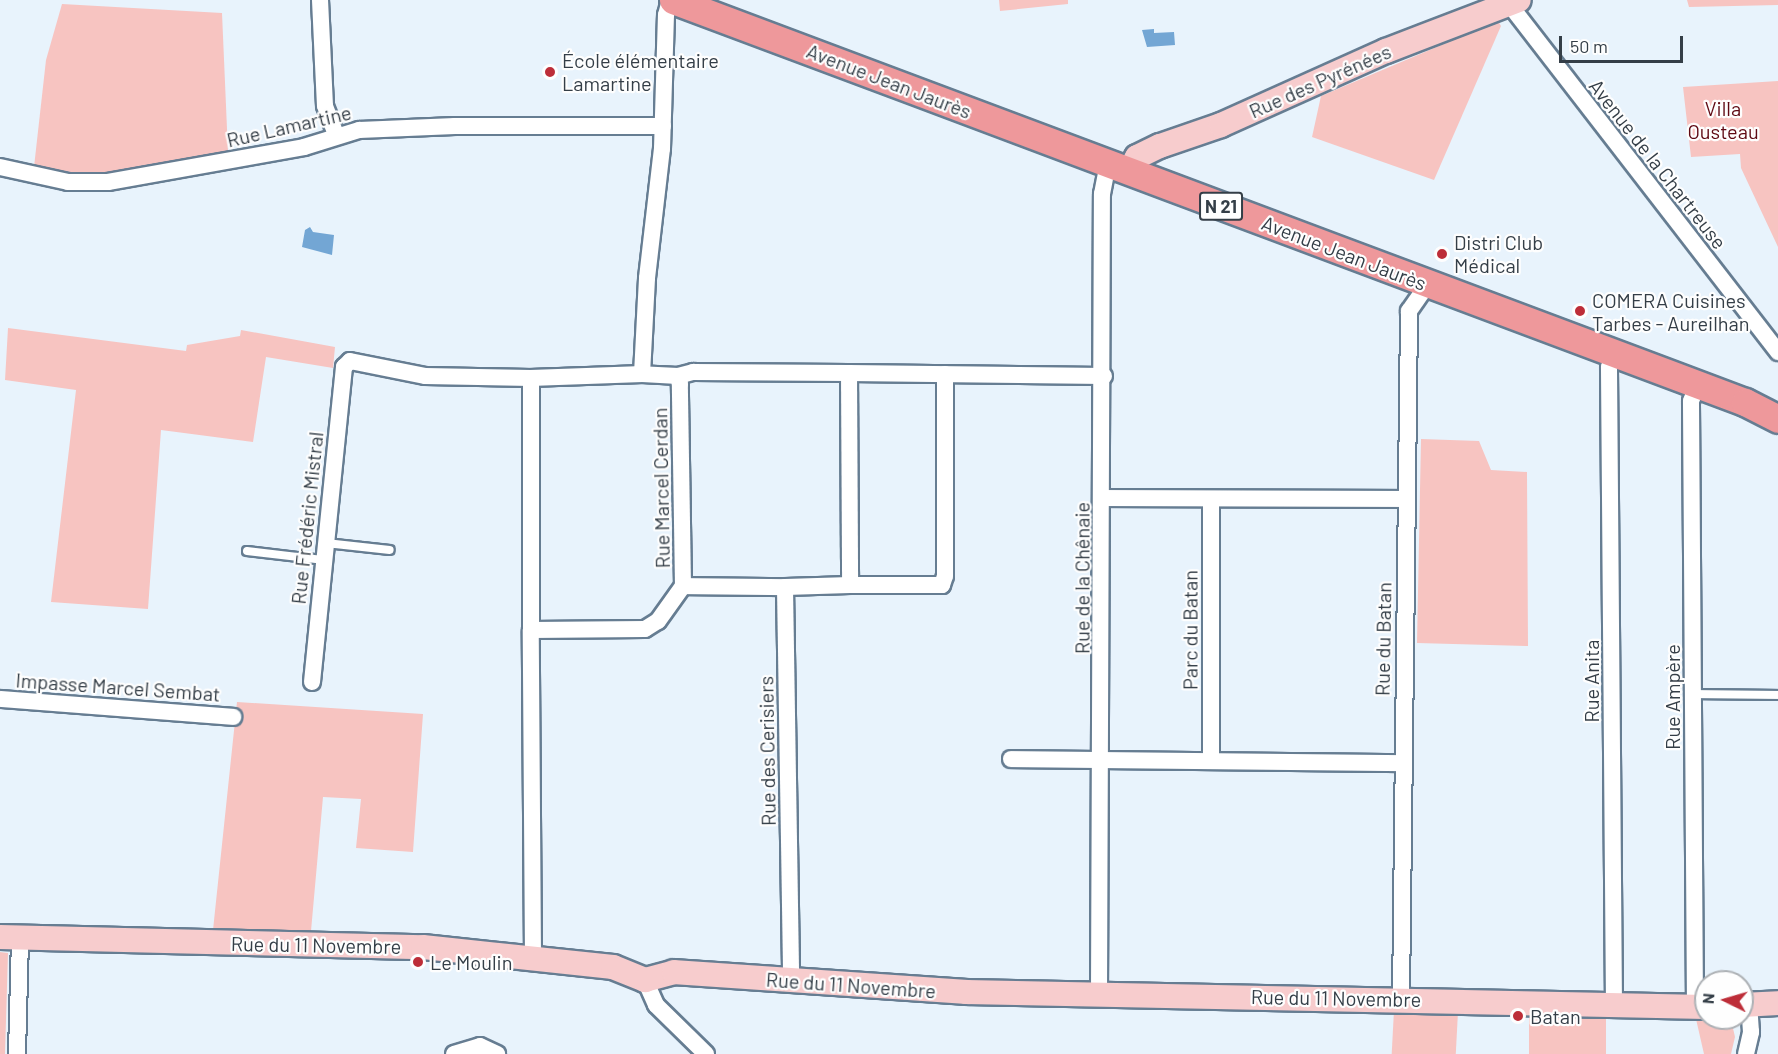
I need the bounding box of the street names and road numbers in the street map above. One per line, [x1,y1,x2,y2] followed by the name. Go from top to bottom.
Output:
[803,39,975,123] street label: Avenue Jean Jaurès
[1245,39,1395,123] street label: Rue des Pyrénées
[1584,74,1732,254] street label: Avenue de la Chartreuse
[224,100,354,152] street label: Rue Lamartine
[1198,191,1244,221] road number: N 21
[1258,211,1430,295] street label: Avenue Jean Jaurès
[648,407,674,569] street label: Rue Marcel Cerdan
[286,431,328,605] street label: Rue Frédéric Mistral
[1070,502,1094,654] street label: Rue de la Chênaie
[1178,570,1202,690] street label: Parc du Batan
[1370,582,1396,696] street label: Rue du Batan
[1579,639,1603,723] street label: Rue Anita
[1660,644,1684,750] street label: Rue Ampère
[15,668,221,706] street label: Impasse Marcel Sembat
[754,676,780,826] street label: Rue des Cerisiers
[231,932,401,958] street label: Rue du 11 Novembre
[765,967,937,1003] street label: Rue du 11 Novembre
[1251,985,1421,1011] street label: Rue du 11 Novembre

